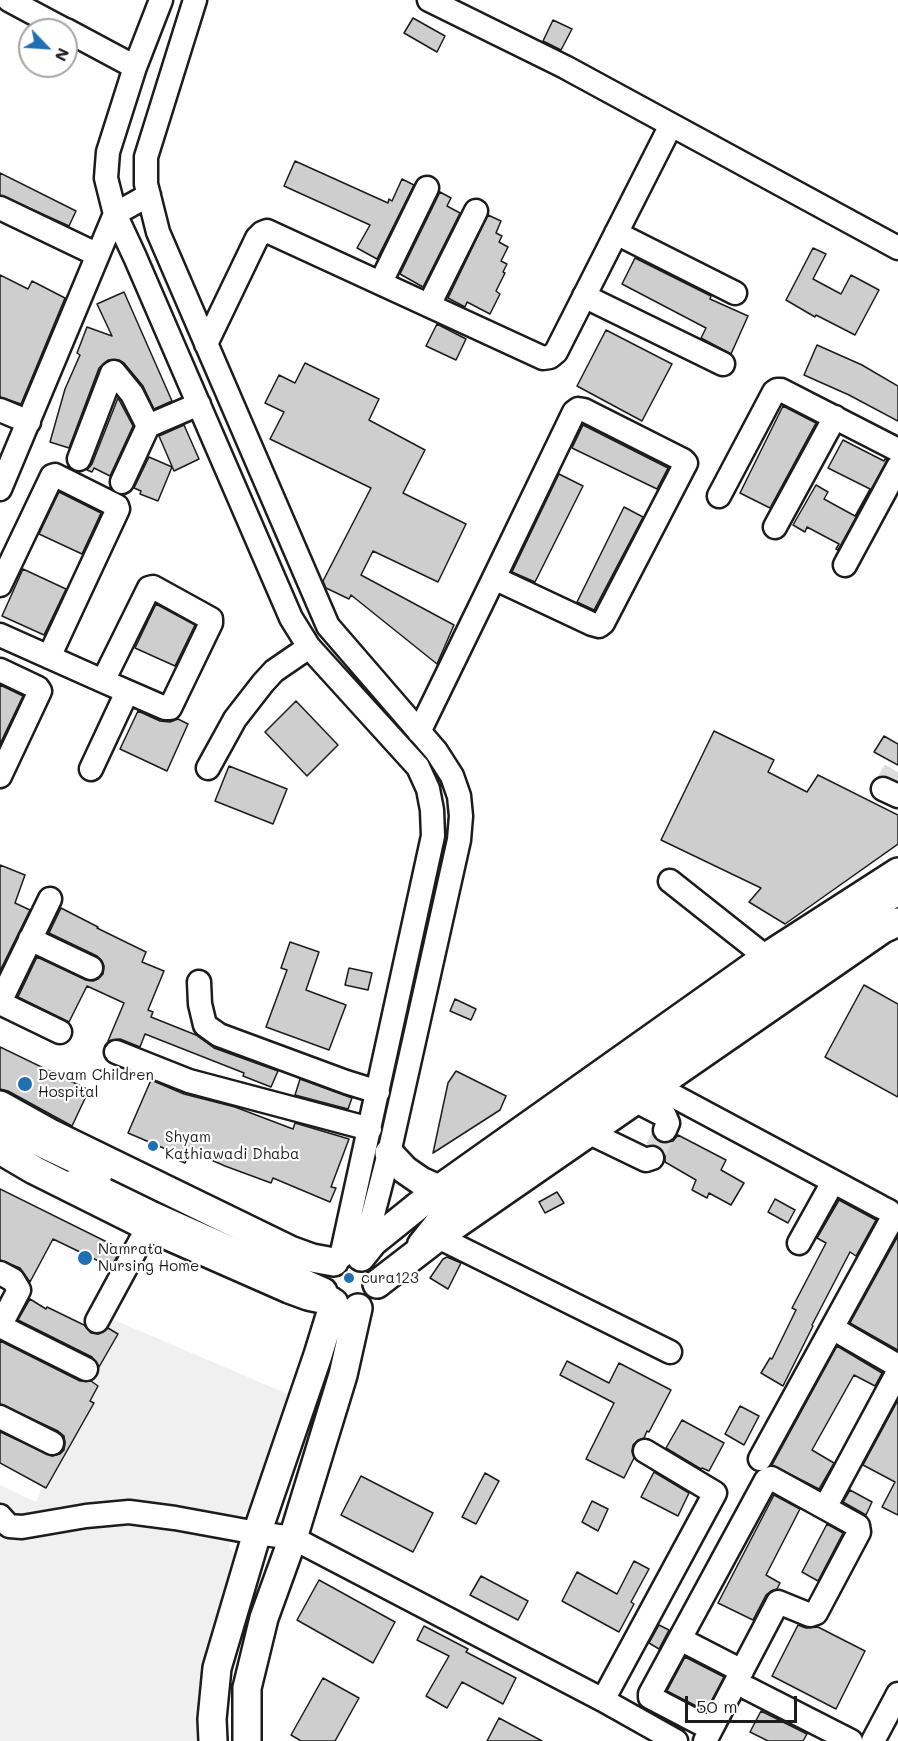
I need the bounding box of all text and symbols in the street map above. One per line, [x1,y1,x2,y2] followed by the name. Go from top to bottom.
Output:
[18,18,78,78] north arrow
[51,45,75,65] text: N
[38,1066,154,1101] place label: Devam Children Hospital
[16,1075,34,1093] marker: Devam Children Hospital
[165,1128,299,1163] place label: Shyam Kathiawadi Dhaba
[146,1139,160,1153] marker: Shyam Kathiawadi Dhaba
[98,1240,199,1275] place label: Namrata Nursing Home
[76,1249,94,1267] marker: Namrata Nursing Home
[361,1269,419,1287] place label: cura123
[342,1271,356,1285] marker: cura123
[688,1684,800,1722] scale bar
[696,1694,738,1718] text: 50 m

